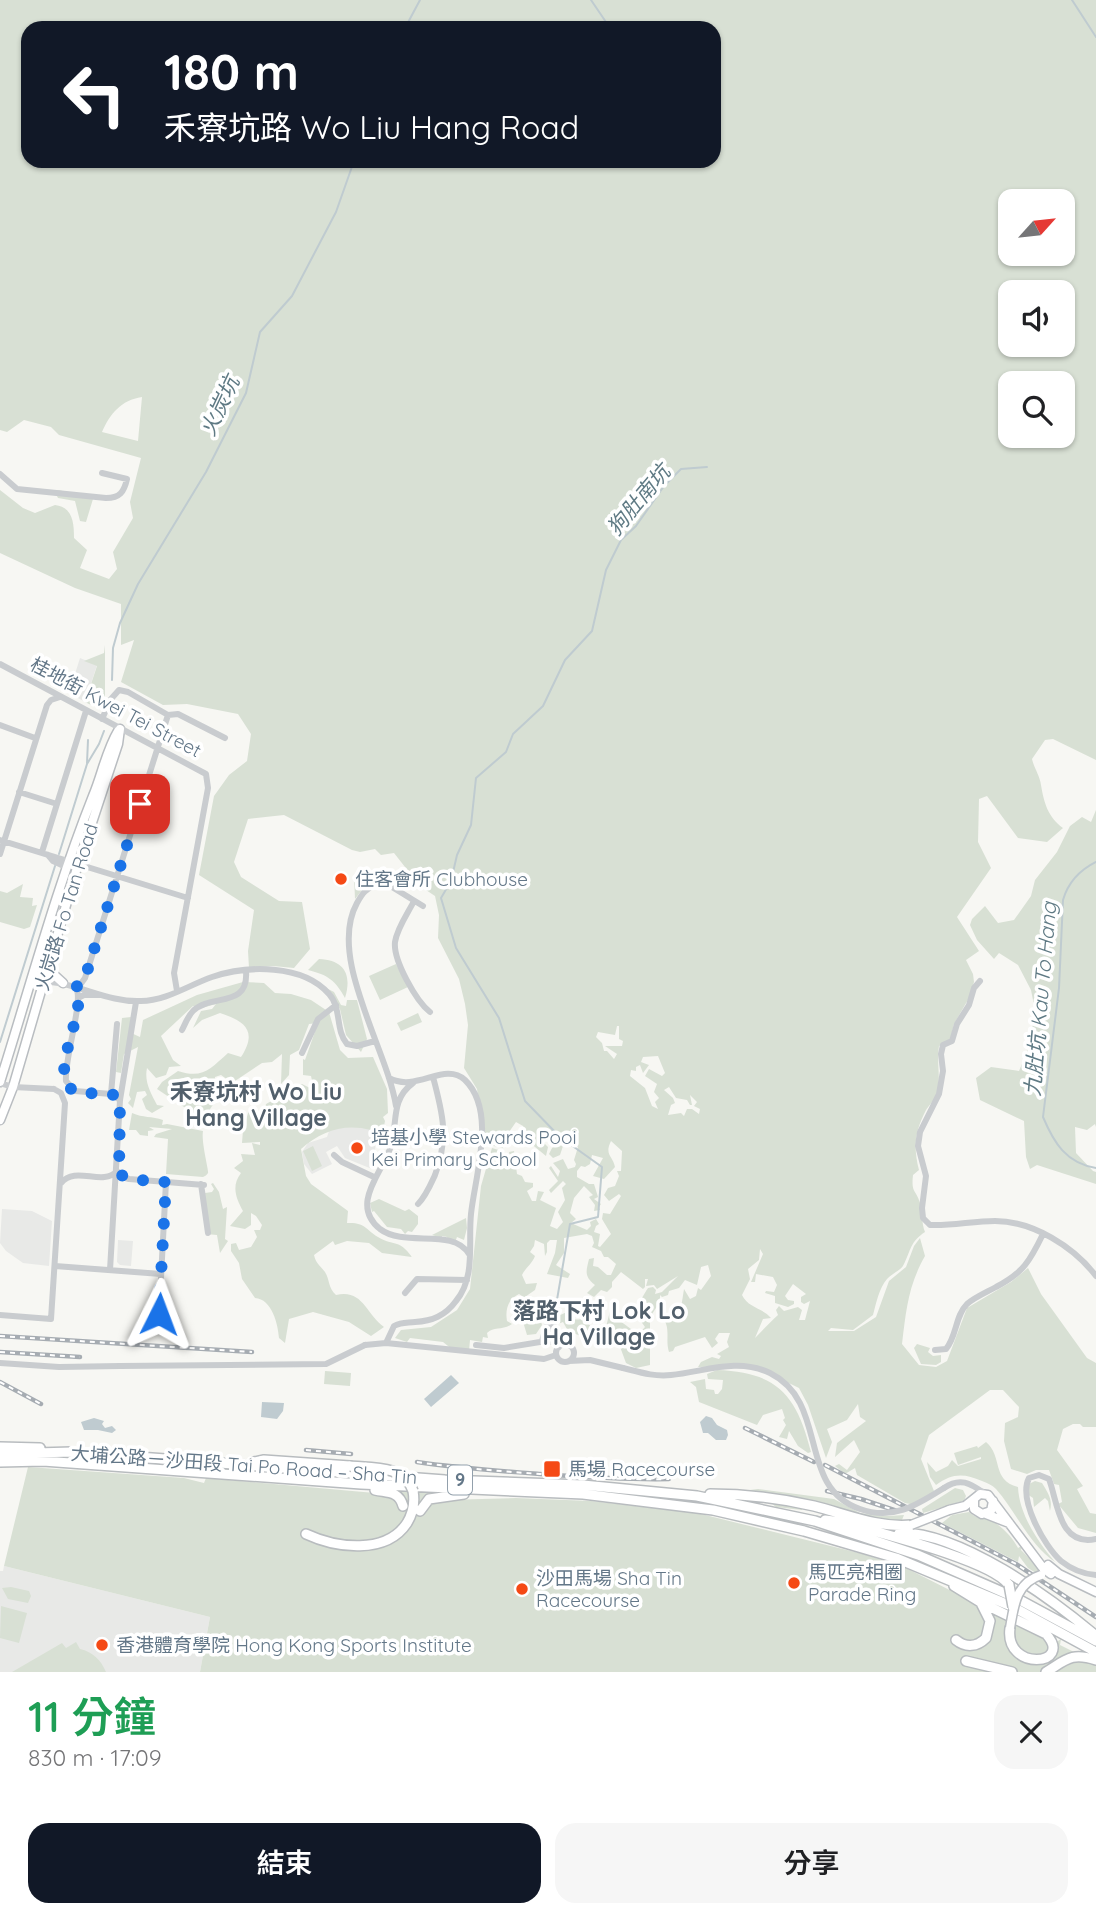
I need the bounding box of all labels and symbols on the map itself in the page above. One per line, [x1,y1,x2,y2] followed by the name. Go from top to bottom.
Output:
[998,189,1074,266] north arrow
[194,369,245,440] water label: 火炭坑
[601,457,677,540] water label: 狗肚南坑
[26,652,206,762] street label: 桂地街 Kwei Tei Street
[110,774,170,834] pin
[29,820,103,994] street label: 火炭路 Fo Tan Road
[355,867,528,891] place label: 住客會所 Clubhouse
[333,871,349,887] marker: 住客會所 Clubhouse
[1019,899,1062,1097] water label: 九肚坑 Kau To Hang
[170,1077,342,1132] district label: 禾寮坑村 Wo Liu Hang Village
[371,1125,577,1171] place label: 培基小學 Stewards Pooi Kei Primary School
[349,1140,365,1156] marker: 培基小學 Stewards Pooi Kei Primary School
[122,1277,196,1351] position arrow
[513,1296,685,1351] district label: 落路下村 Lok Lo Ha Village
[70,1441,418,1489] street label: 大埔公路－沙田段 Tai Po Road – Sha Tin
[568,1457,715,1481] place label: 馬場 Racecourse
[542,1459,562,1479] marker: 馬場 Racecourse
[448,1465,472,1494] road number: 9
[808,1560,916,1606] place label: 馬匹亮相圈 Parade Ring
[536,1566,682,1612] place label: 沙田馬場 Sha Tin Racecourse
[786,1575,802,1591] marker: 馬匹亮相圈 Parade Ring
[514,1581,530,1597] marker: 沙田馬場 Sha Tin Racecourse
[116,1633,472,1657] place label: 香港體育學院 Hong Kong Sports Institute
[94,1637,110,1653] marker: 香港體育學院 Hong Kong Sports Institute

